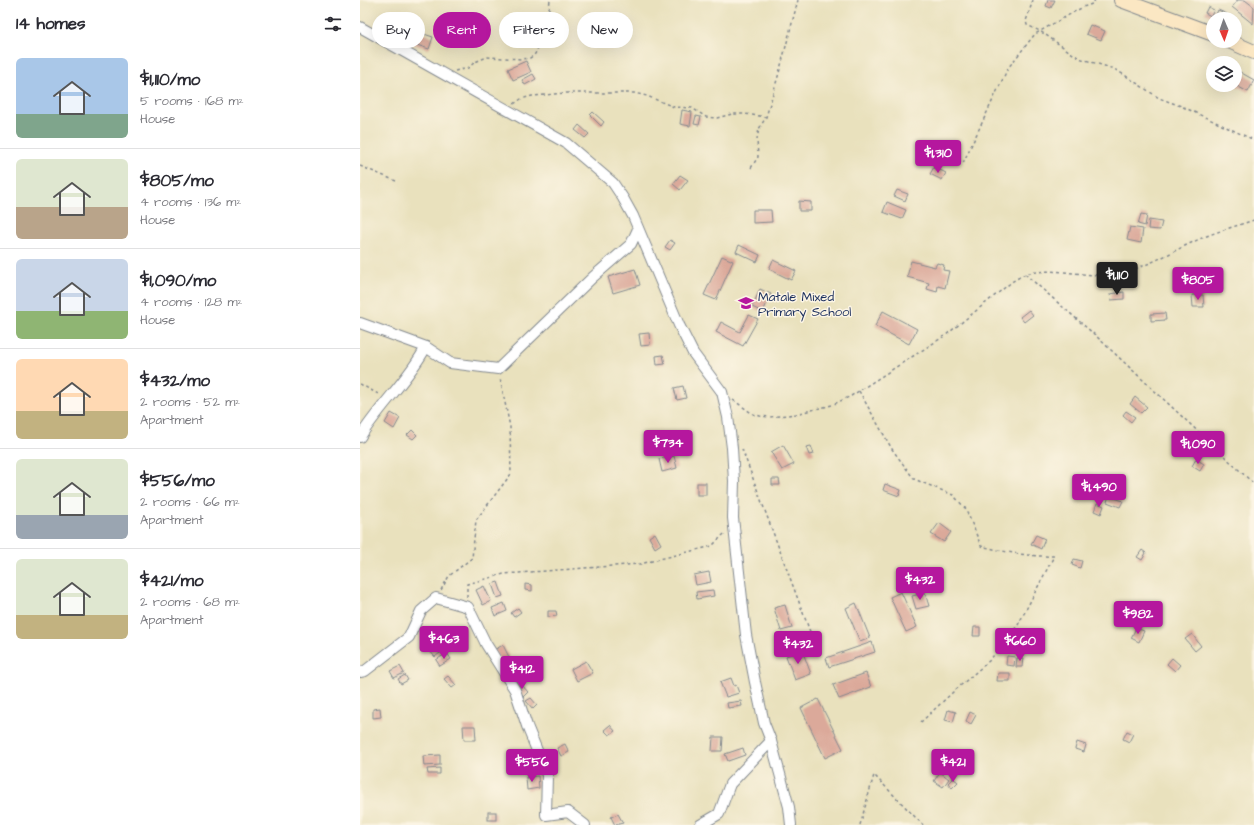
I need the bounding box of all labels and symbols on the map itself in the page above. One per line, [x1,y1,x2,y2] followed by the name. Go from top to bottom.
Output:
[1206,12,1242,48] north arrow
[905,140,971,174] pin: $1,310
[1084,262,1150,296] pin: $1,110
[1174,267,1222,301] pin: $805
[758,288,851,322] place label: Matale Mixed Primary School
[737,294,755,312] school or university icon: Matale Mixed Primary School
[644,430,692,464] pin: $734
[1165,431,1231,465] pin: $1,090
[1066,474,1132,508] pin: $1,490
[896,567,944,601] pin: $432
[1114,601,1162,635] pin: $982
[420,626,468,660] pin: $463
[996,628,1044,662] pin: $660
[774,631,822,665] pin: $432
[498,656,546,690] pin: $412
[508,749,556,783] pin: $556
[929,749,977,783] pin: $421

